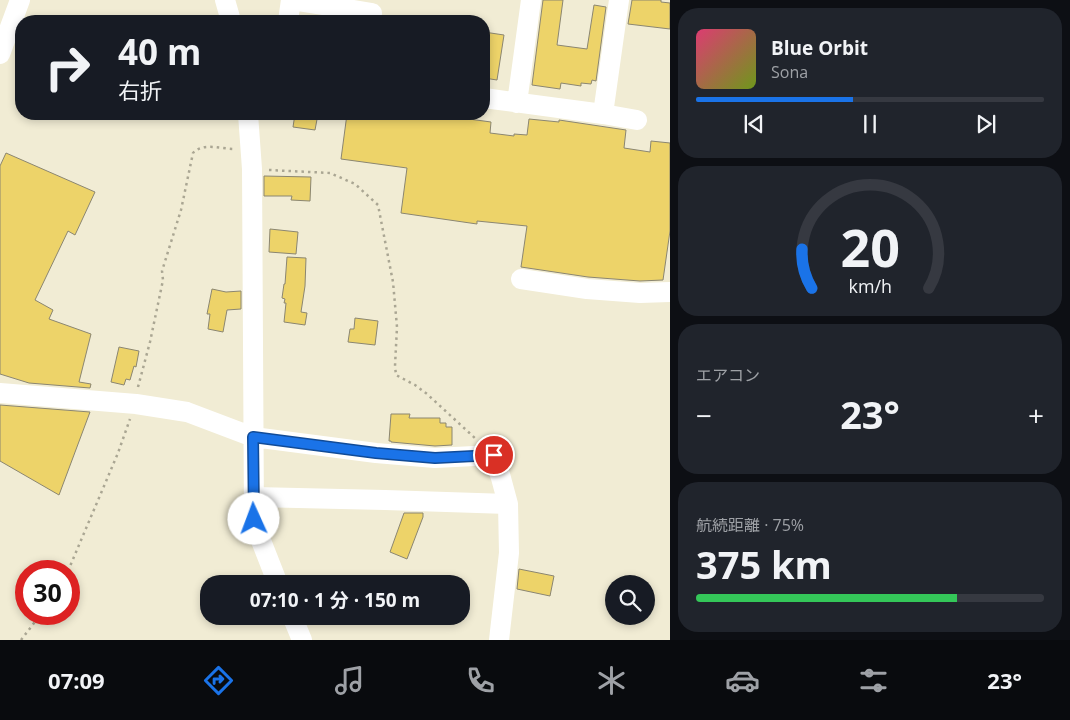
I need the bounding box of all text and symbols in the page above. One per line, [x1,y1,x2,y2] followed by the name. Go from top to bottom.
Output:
[118,28,201,75] text: 40 m
[35,35,100,100] icon: right
[771,35,868,61] text: Blue Orbit
[771,61,808,83] text: Sona
[118,75,162,105] text: 右折
[740,110,768,138] icon: previous
[856,110,884,138] icon: pause
[972,110,1000,138] icon: next
[840,211,900,282] text: 20
[848,274,892,298] text: km/h
[696,364,760,386] text: エアコン
[840,388,900,440] text: 23°
[696,396,712,434] text: −
[1028,396,1044,434] text: +
[473,434,515,476] pin
[480,441,508,469] icon: arrive
[227,492,279,544] position arrow
[696,514,804,536] text: 航続距離 · 75%
[696,538,832,590] text: 375 km
[15,560,80,625] speed limit sign: 30
[605,575,655,625] map controls
[605,575,655,625] button: search
[250,587,420,613] text: 07:10 · 1 分 · 150 m
[201,663,236,698] icon: directions
[332,663,367,698] icon: music
[463,663,498,698] icon: phone
[594,663,629,698] icon: climate
[725,663,760,698] icon: car
[856,663,891,698] icon: filters
[48,665,105,695] text: 07:09
[987,665,1022,695] text: 23°

